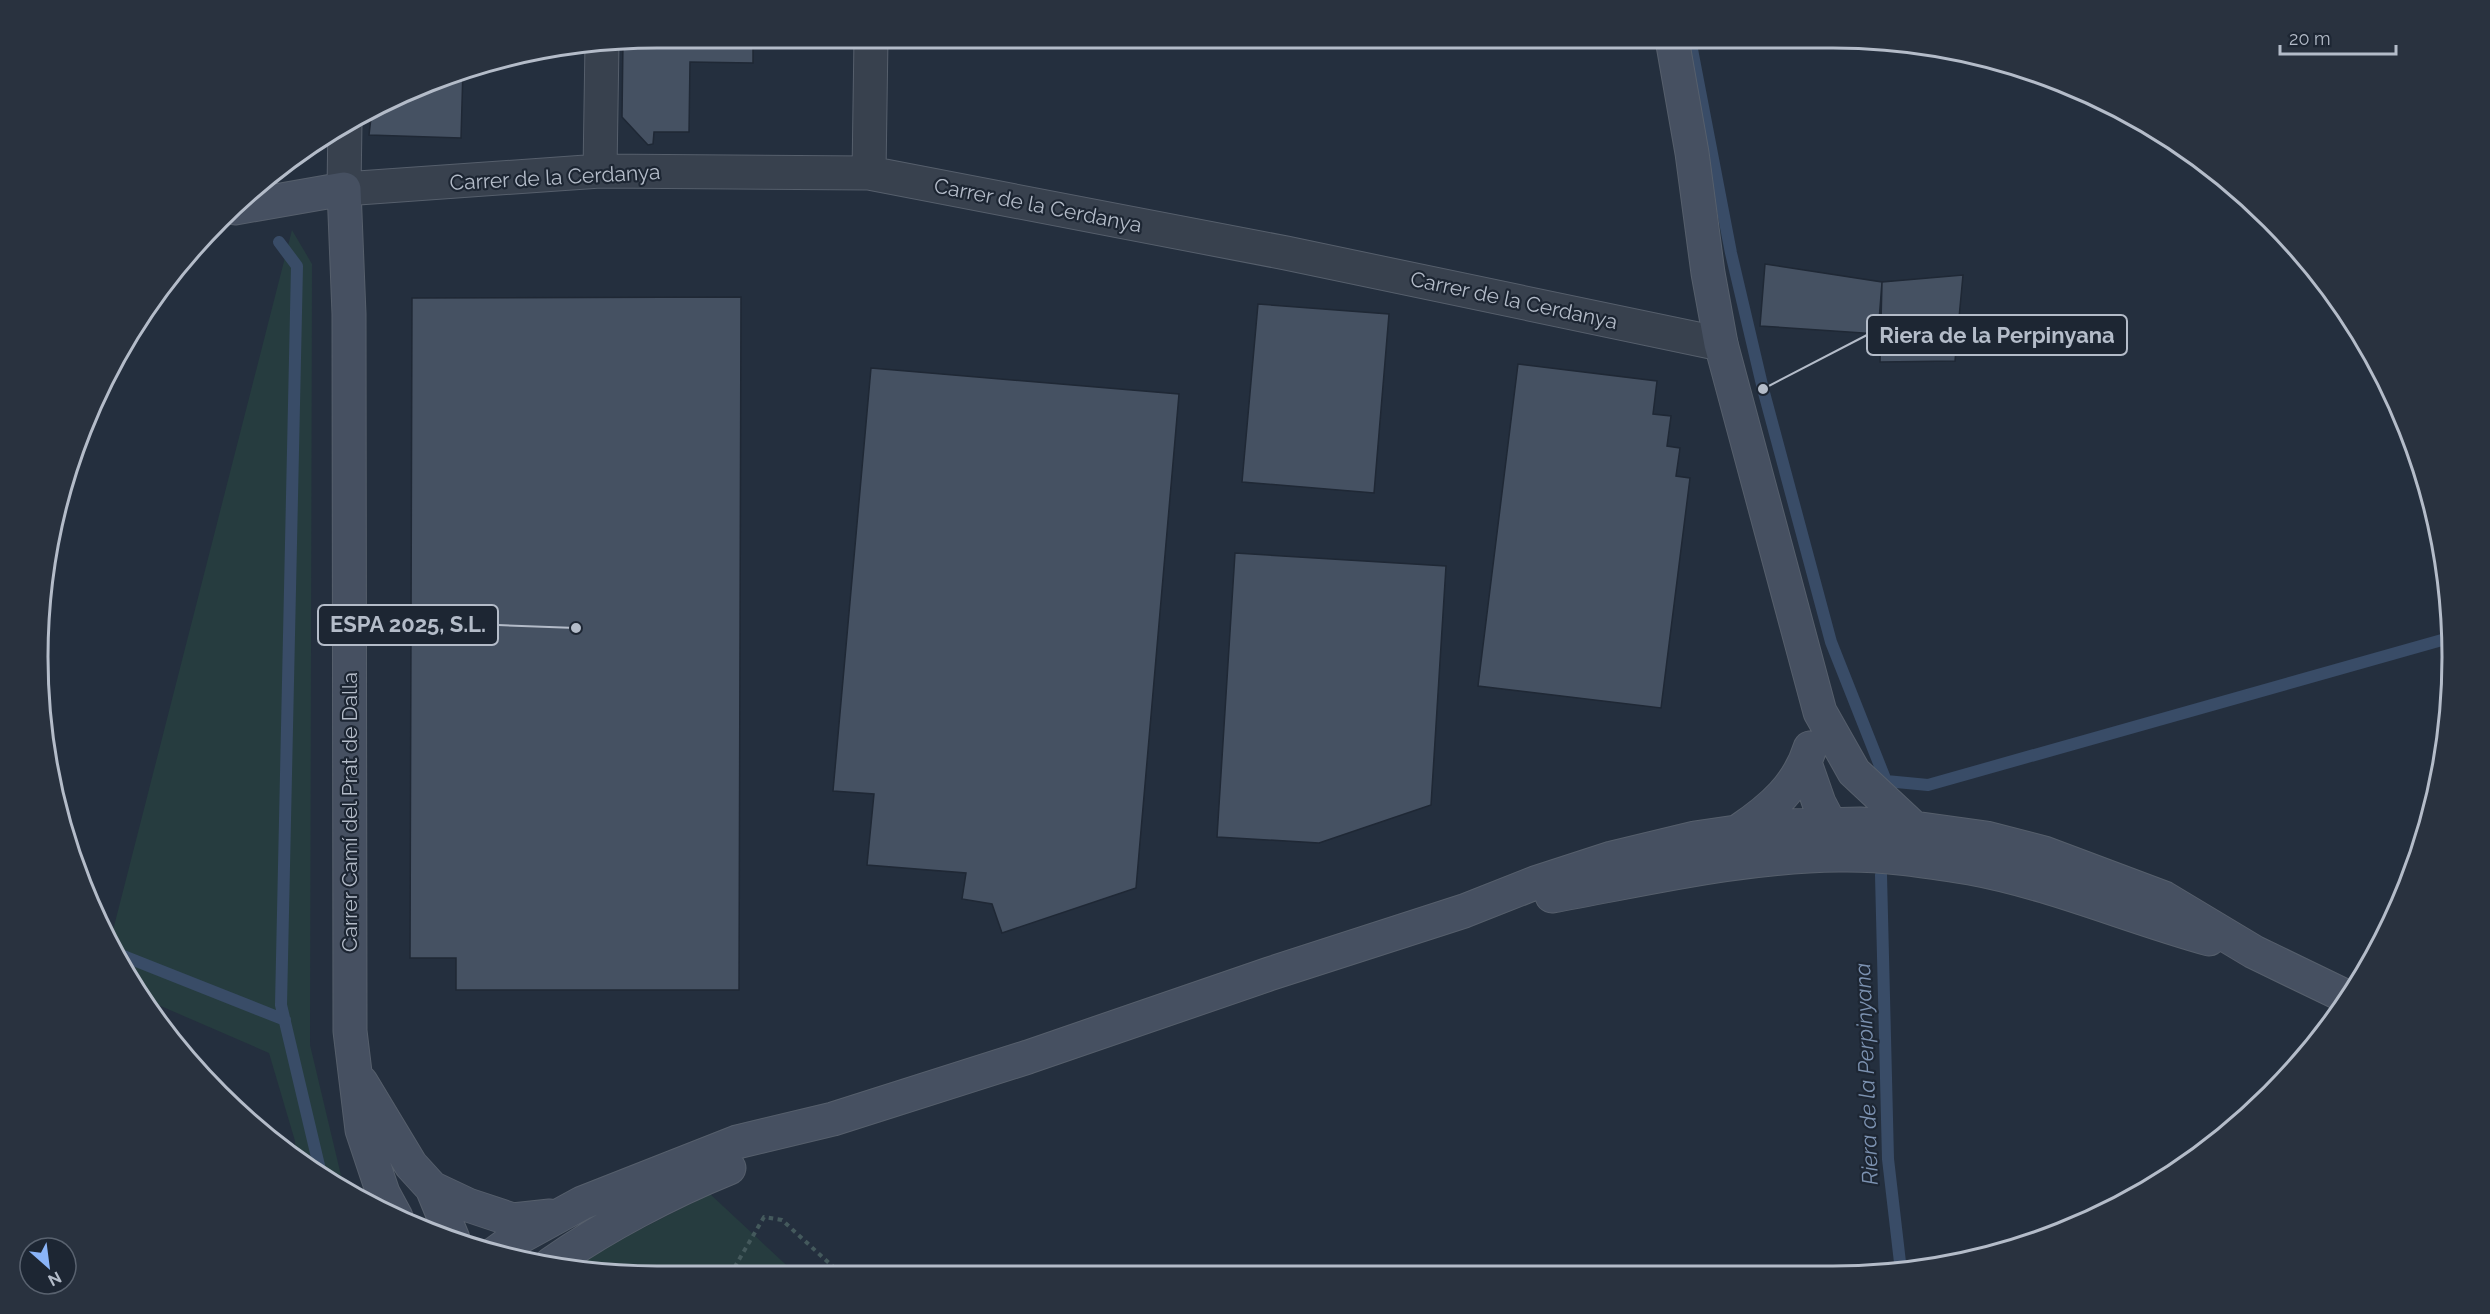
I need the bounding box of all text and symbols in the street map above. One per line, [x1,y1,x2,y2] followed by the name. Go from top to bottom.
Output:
[2280,18,2396,56] scale bar
[2289,28,2331,49] text: 20 m
[449,159,661,195] street label: Carrer de la Cerdanya
[932,173,1144,237] street label: Carrer de la Cerdanya
[1408,266,1620,334] street label: Carrer de la Cerdanya
[1867,315,2127,355] callout: Riera de la Perpinyana
[1879,322,2115,348] text: Riera de la Perpinyana
[318,605,498,645] callout: ESPA 2025, S.L.
[330,611,486,637] text: ESPA 2025, S.L.
[337,672,362,952] street label: Carrer Camí del Prat de Dalla
[1849,962,1883,1186] water label: Riera de la Perpinyana
[18,1236,78,1296] north arrow
[45,1268,65,1290] text: N

